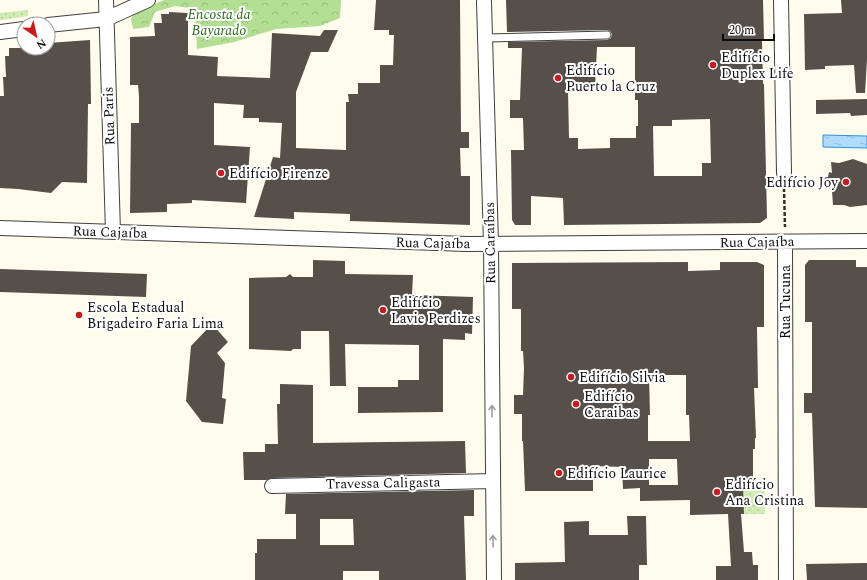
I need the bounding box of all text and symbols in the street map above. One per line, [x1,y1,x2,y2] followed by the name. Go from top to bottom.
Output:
[187,4,251,41] park label: Encosta da Bayarado
[16,16,56,56] north arrow
[723,16,774,42] scale bar
[729,21,754,40] text: 20 m
[33,34,50,53] text: N
[721,47,794,84] place label: Edifício Duplex Life
[566,60,656,97] place label: Edifício Puerto la Cruz
[708,60,718,70] marker: Edifício Duplex Life
[553,73,563,83] marker: Edifício Puerto la Cruz
[97,86,121,146] street label: Rua Paris
[229,163,329,184] place label: Edifício Firenze
[216,168,226,178] marker: Edifício Firenze
[766,172,839,193] place label: Edifício Joy
[841,177,851,187] marker: Edifício Joy
[479,202,501,284] street label: Rua Caraíbas
[72,220,148,244] street label: Rua Cajaíba
[719,231,795,253] street label: Rua Cajaíba
[395,232,471,254] street label: Rua Cajaíba
[775,265,796,339] street label: Rua Tucuna
[391,292,481,329] place label: Edifício Lavie Perdizes
[87,297,224,334] place label: Escola Estadual Brigadeiro Faria Lima
[378,305,388,315] marker: Edifício Lavie Perdizes
[74,310,84,320] marker: Escola Estadual Brigadeiro Faria Lima
[579,367,666,388] place label: Edifício Silvia
[566,372,576,382] marker: Edifício Silvia
[584,386,639,423] place label: Edifício Caraibas
[571,399,581,409] marker: Edifício Caraibas
[488,405,496,418] one-way arrow
[567,463,667,484] place label: Edifício Laurice
[554,468,564,478] marker: Edifício Laurice
[325,471,441,495] street label: Travessa Caligasta
[725,474,804,511] place label: Edifício Ana Cristina
[712,487,722,497] marker: Edifício Ana Cristina
[489,535,497,548] one-way arrow

